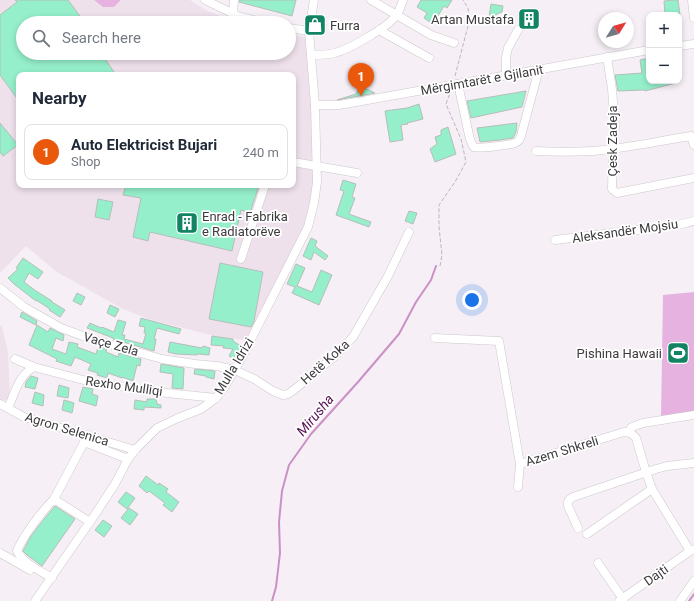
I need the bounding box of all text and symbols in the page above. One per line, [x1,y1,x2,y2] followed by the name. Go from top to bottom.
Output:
[516,6,542,32] building icon: Artan Mustafa
[302,12,328,38] shop icon: Furra
[431,12,514,27] place label: Artan Mustafa
[598,12,634,48] north arrow
[646,12,682,84] map controls
[646,12,682,48] button: +
[16,16,296,60] search box
[330,18,360,33] place label: Furra
[30,27,52,49] icon: search
[62,29,141,47] text: Search here
[646,48,682,84] button: −
[419,62,545,98] street label: Mërgimtarët e Gjilanit
[348,63,374,96] pin: 1
[32,88,87,108] text: Nearby
[605,105,620,177] street label: Çesk Zadeja
[71,136,217,154] text: Auto Elektricist Bujari
[42,145,50,160] text: 1
[242,145,279,160] text: 240 m
[71,154,101,169] text: Shop
[202,209,288,239] place label: Enrad - Fabrika e Radiatorëve
[174,210,200,236] building icon: Enrad - Fabrika e Radiatorëve
[571,216,679,246] street label: Aleksandër Mojsiu
[462,290,482,310] your location
[82,329,140,359] street label: Vaçe Zela
[211,335,257,397] street label: Mulla Idrizi
[298,336,352,388] street label: Hetë Koka
[665,340,691,366] sports icon: Pishina Hawaii
[577,346,662,361] place label: Pishina Hawaii
[84,373,164,399] street label: Rexho Mulliqi
[293,391,337,439] water label: Mirusha
[23,409,111,449] street label: Agron Selenica
[524,433,600,469] street label: Azem Shkreli
[641,561,671,589] street label: Dajti

